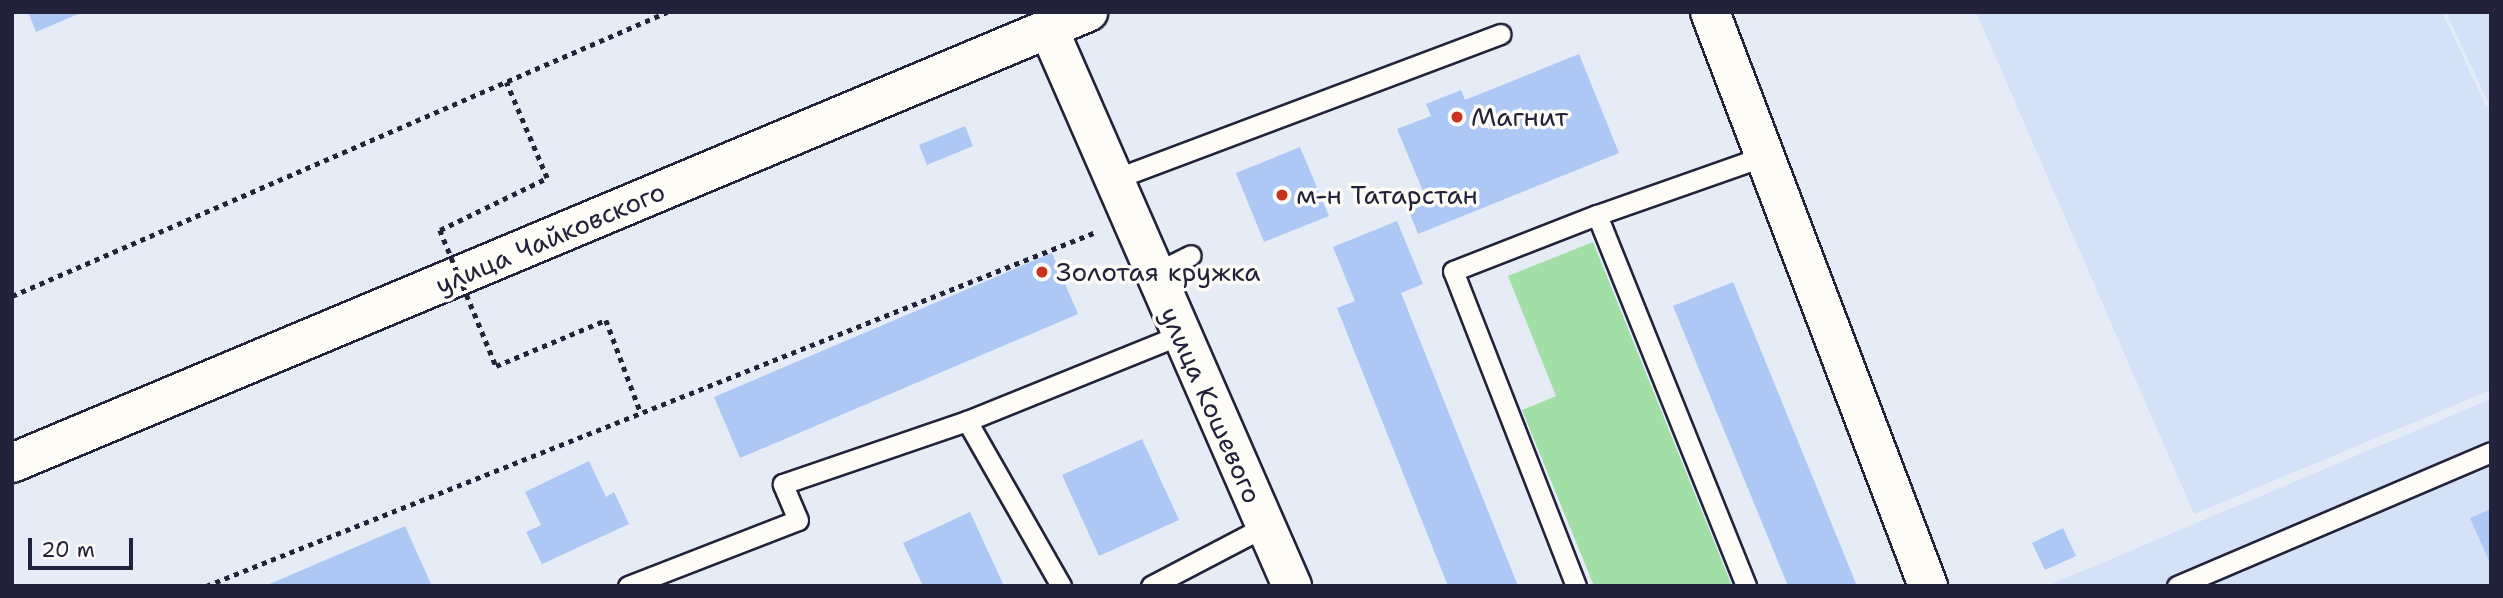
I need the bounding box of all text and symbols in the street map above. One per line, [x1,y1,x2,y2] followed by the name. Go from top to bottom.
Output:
[1471,101,1568,133] place label: Магнит
[1449,109,1465,125] marker: Магнит
[431,176,669,300] street label: улица Чайковского
[1296,179,1478,211] place label: м-н Татарстан
[1274,187,1290,203] marker: м-н Татарстан
[1056,256,1261,288] place label: Золотая кружка
[1034,264,1050,280] marker: Золотая кружка
[1154,302,1268,508] street label: улица Кошевого
[32,524,136,568] scale bar
[41,536,95,564] text: 20 m

